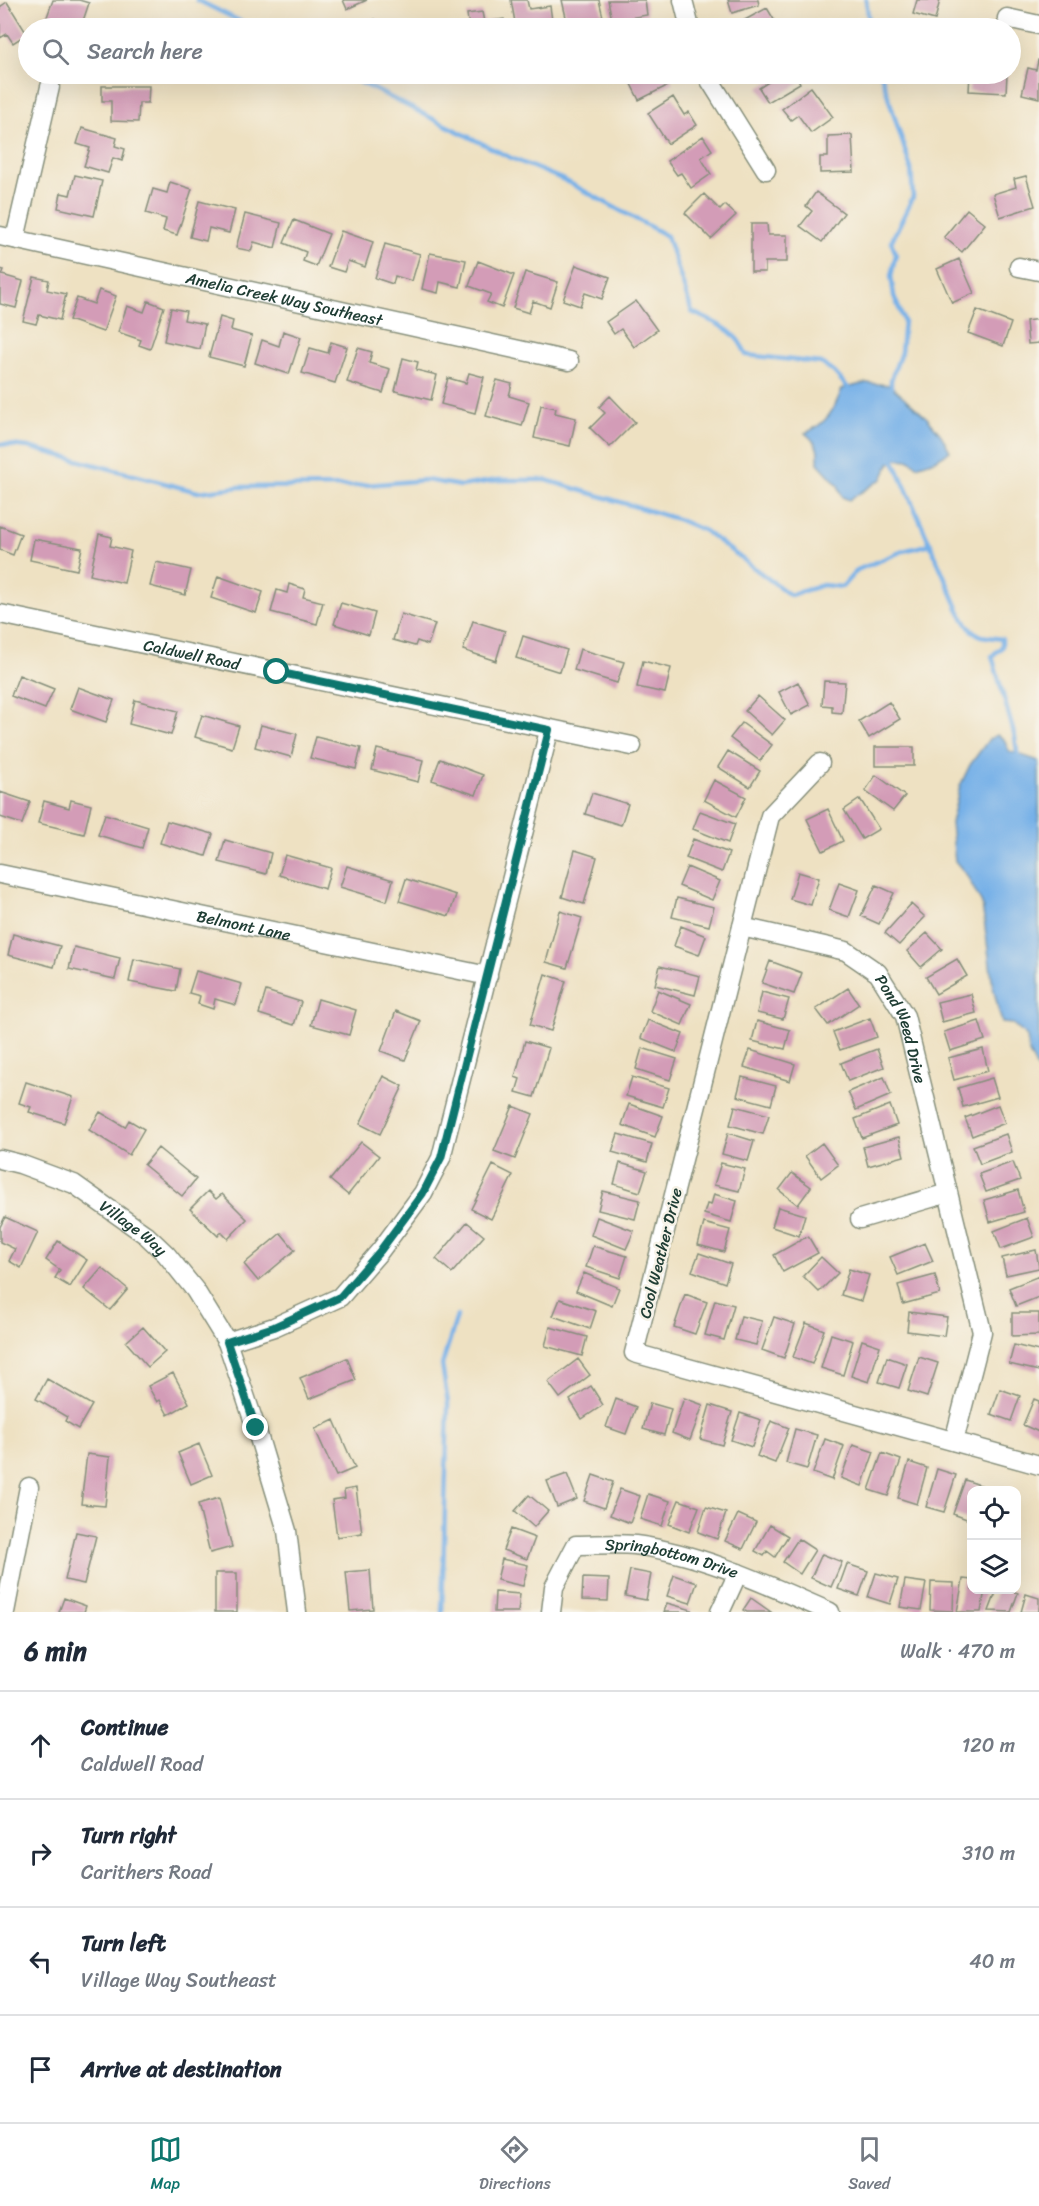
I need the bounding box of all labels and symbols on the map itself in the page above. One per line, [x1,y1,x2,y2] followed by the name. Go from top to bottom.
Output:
[182,263,386,335] street label: Amelia Creek Way Southeast
[141,630,244,679] street label: Caldwell Road
[263,658,289,684] route start
[194,901,293,949] street label: Belmont Lane
[867,968,935,1086] street label: Pond Weed Drive
[630,1185,691,1322] street label: Cool Weather Drive
[93,1192,175,1264] street label: Village Way
[242,1414,268,1440] route end
[605,1530,743,1587] street label: Springbottom Drive

